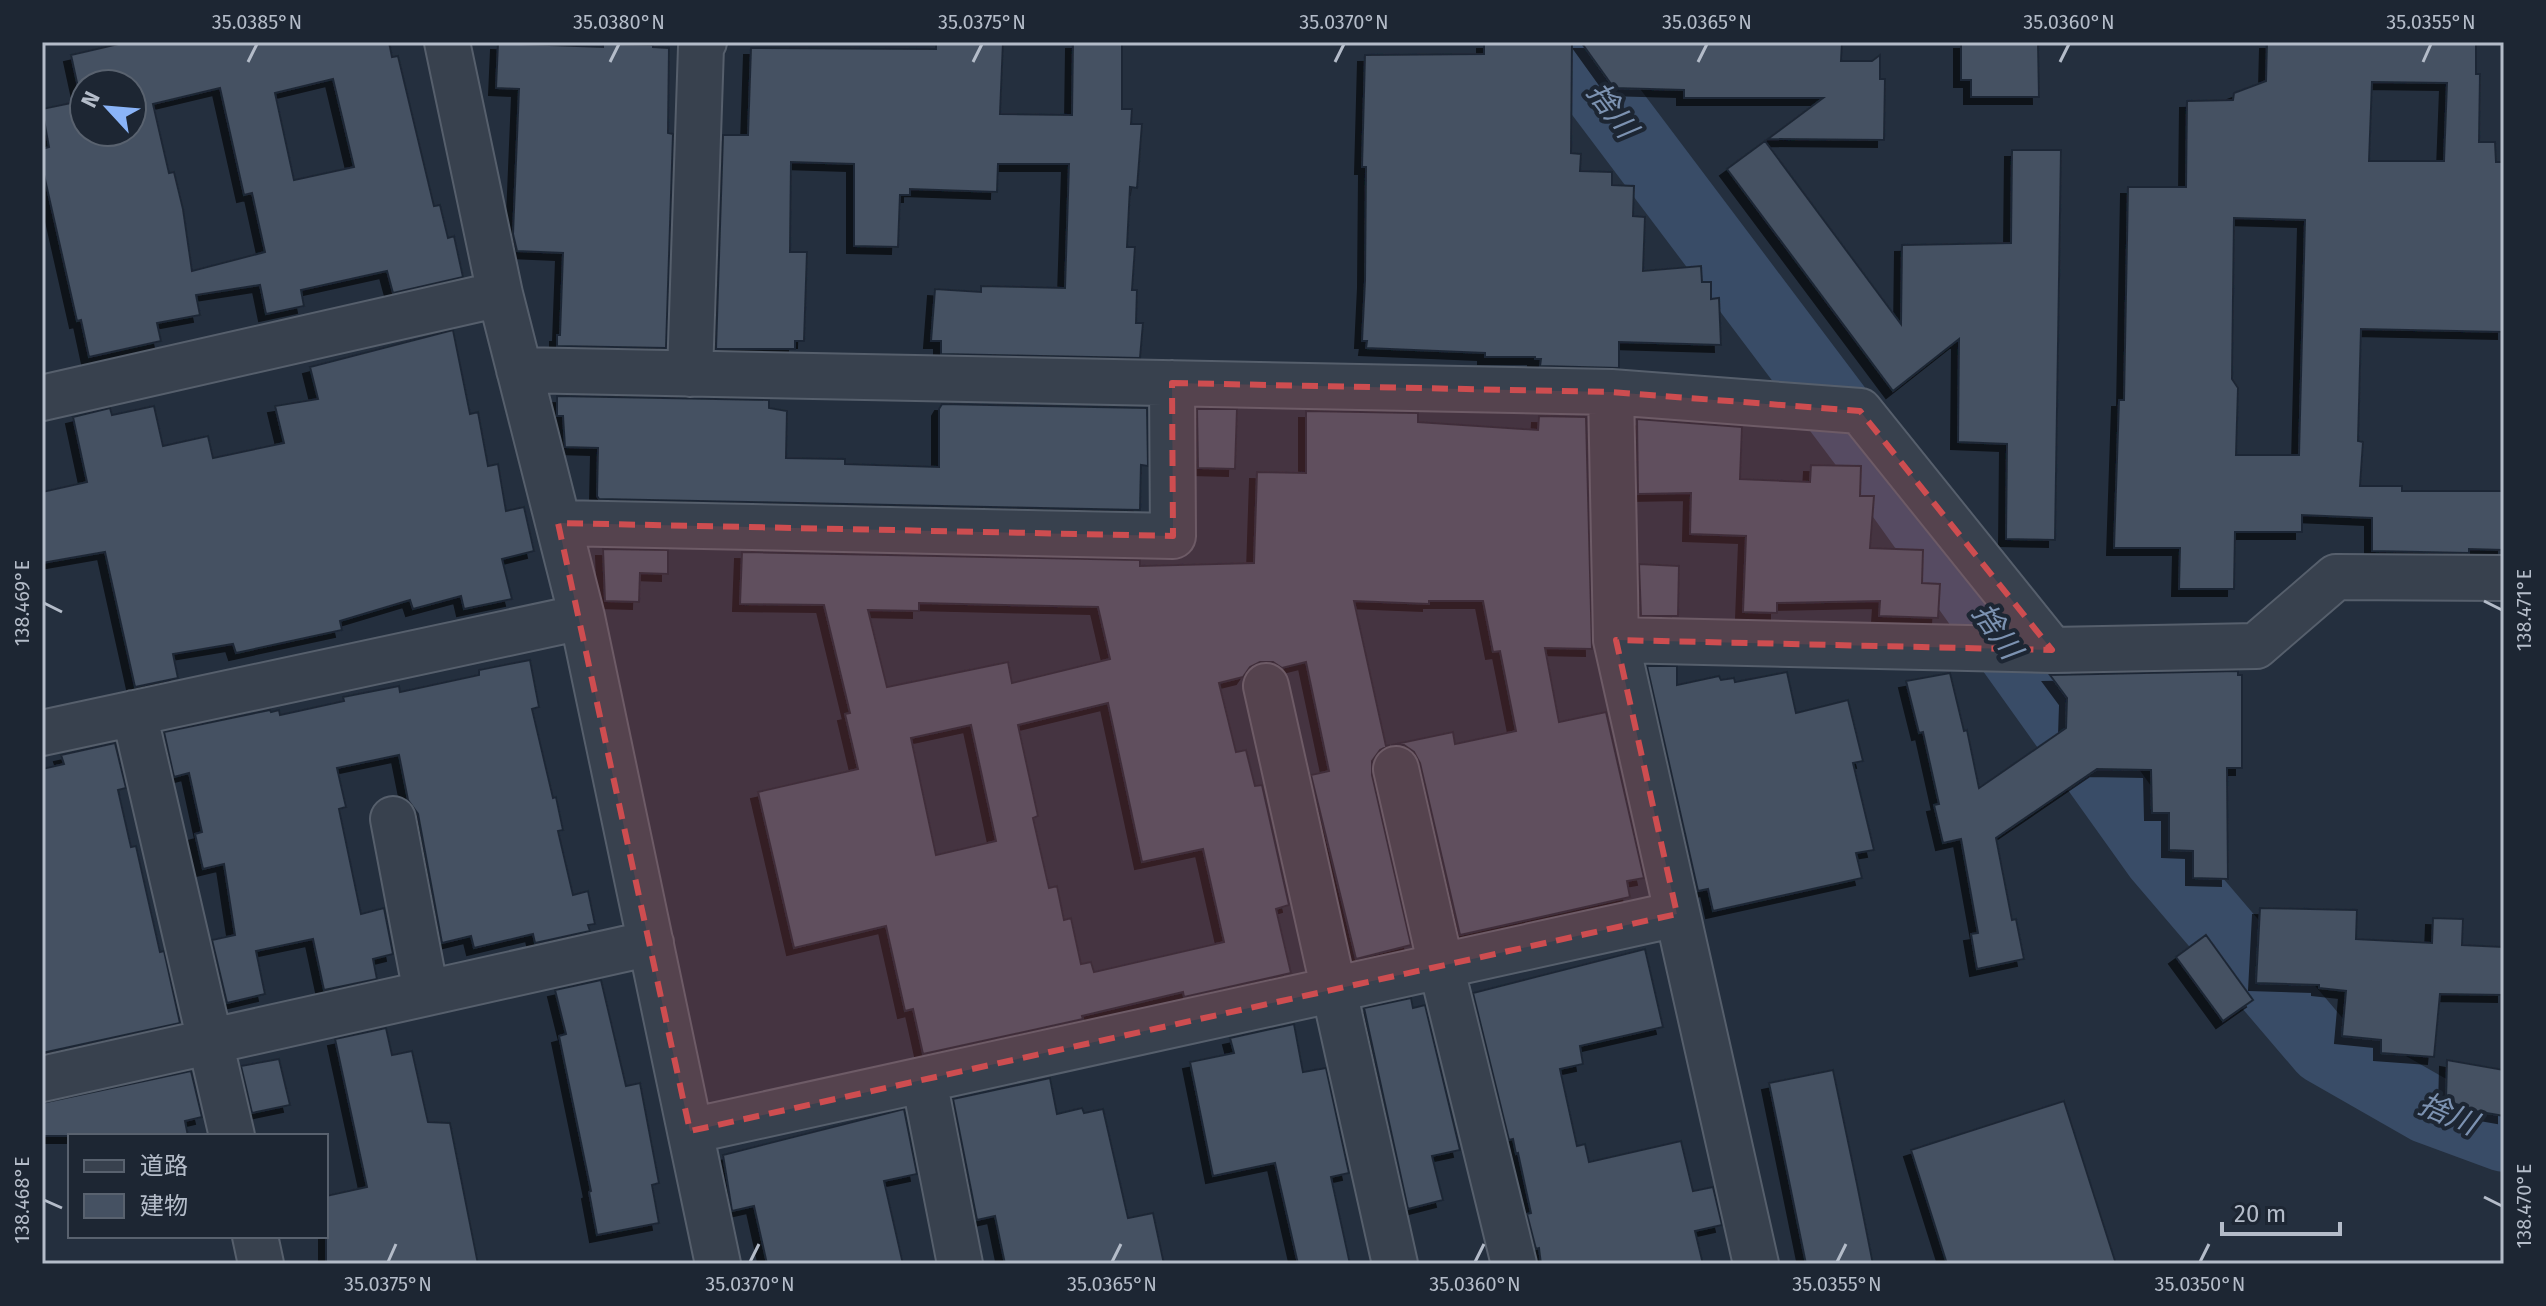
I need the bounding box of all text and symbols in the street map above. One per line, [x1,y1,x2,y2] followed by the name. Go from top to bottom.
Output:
[212,10,302,34] text: 35.0385°N
[573,10,665,34] text: 35.0380°N
[938,10,1026,34] text: 35.0375°N
[1299,10,1389,34] text: 35.0370°N
[1662,10,1752,34] text: 35.0365°N
[2023,10,2115,34] text: 35.0360°N
[2386,10,2476,34] text: 35.0355°N
[68,68,148,148] north arrow
[1580,75,1646,147] water label: 捨川
[75,87,106,112] text: N
[10,560,34,646] text: 138.469°E
[2512,569,2536,651] text: 138.471°E
[1965,596,2031,668] water label: 捨川
[2413,1086,2485,1143] water label: 捨川
[68,1134,328,1238] legend
[140,1152,188,1180] text: 道路
[10,1156,34,1244] text: 138.468°E
[2512,1164,2536,1248] text: 138.470°E
[2222,1186,2340,1236] scale bar
[140,1192,188,1220] text: 建物
[2234,1200,2286,1228] text: 20 m
[344,1272,432,1296] text: 35.0375°N
[705,1272,795,1296] text: 35.0370°N
[1067,1272,1157,1296] text: 35.0365°N
[1429,1272,1521,1296] text: 35.0360°N
[1792,1272,1882,1296] text: 35.0355°N
[2155,1272,2245,1296] text: 35.0350°N

